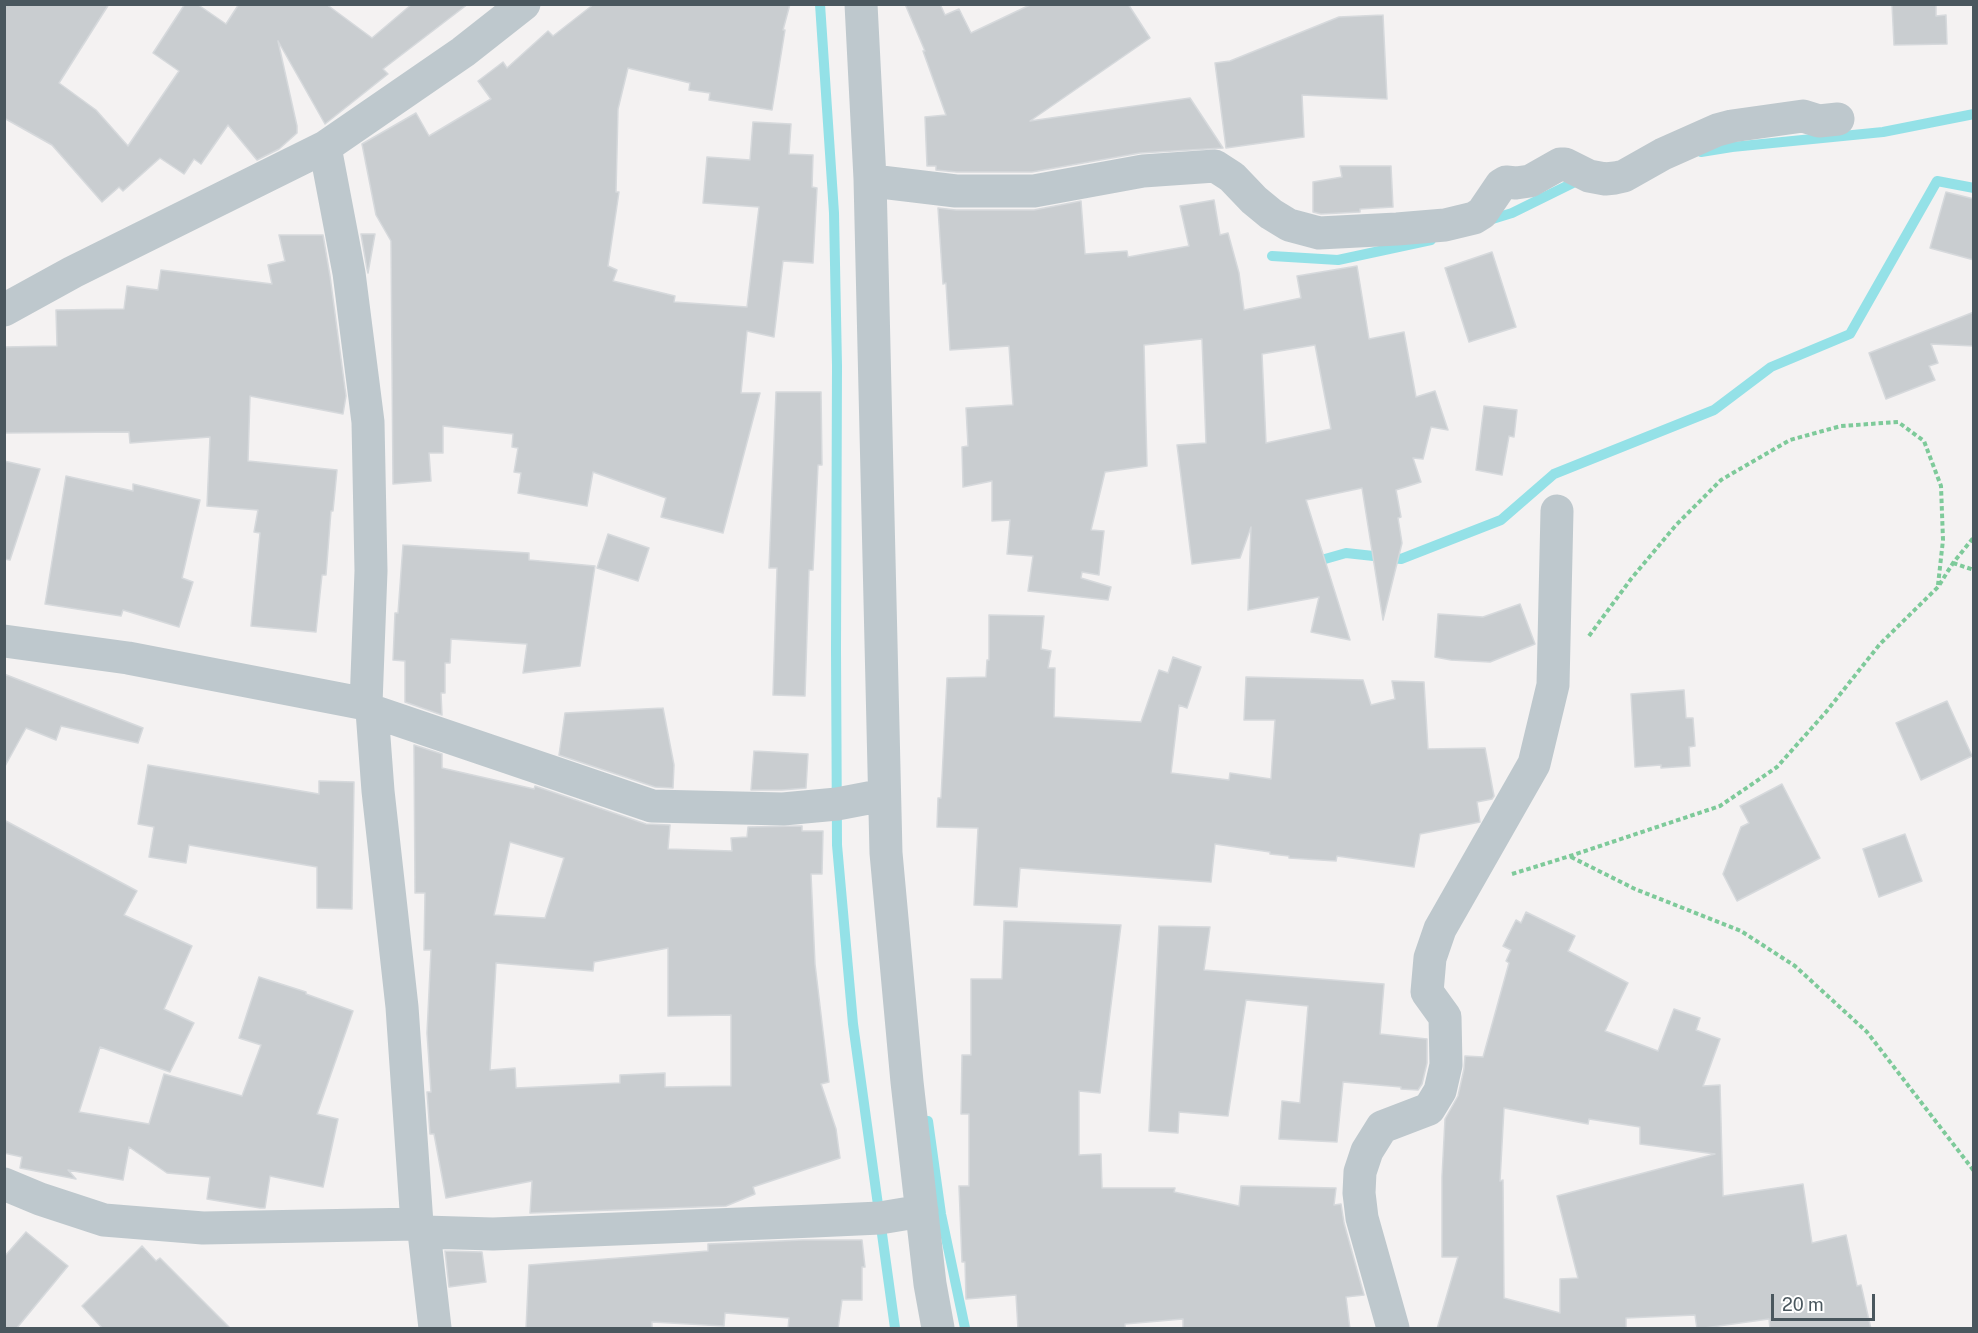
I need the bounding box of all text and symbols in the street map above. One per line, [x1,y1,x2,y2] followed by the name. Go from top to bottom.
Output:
[1774,1282,1878,1320] scale bar
[1782,1294,1824,1315] text: 20 m

